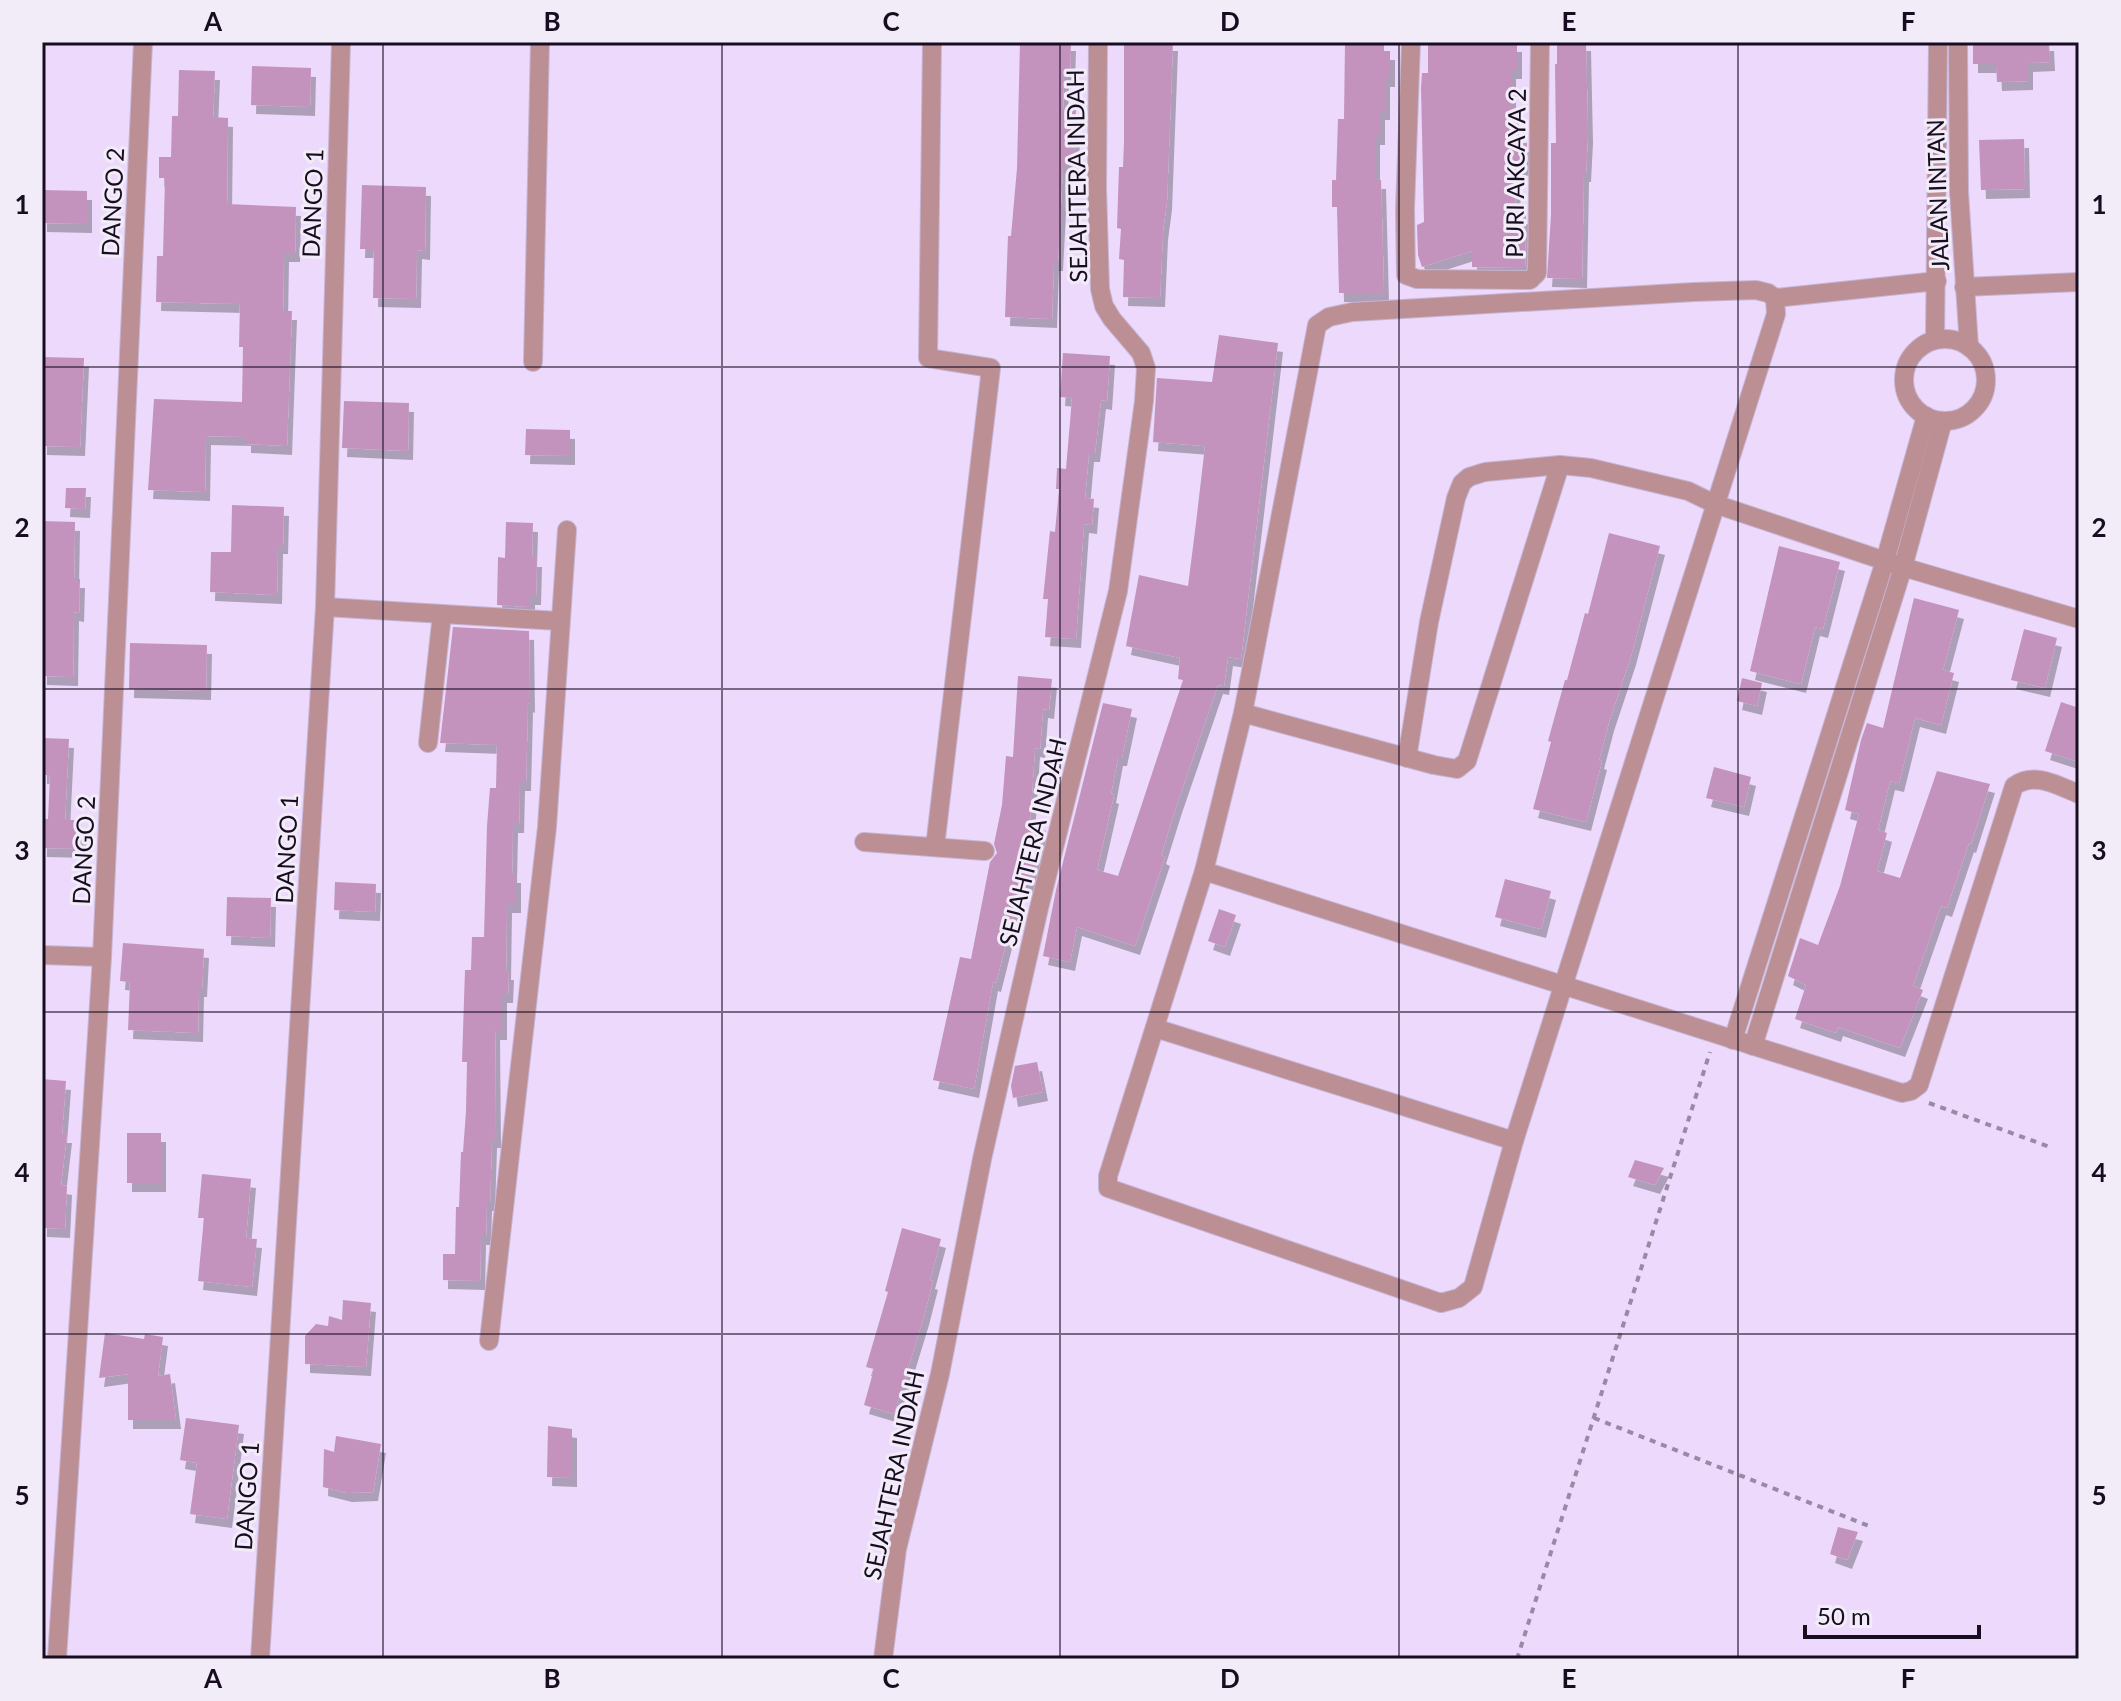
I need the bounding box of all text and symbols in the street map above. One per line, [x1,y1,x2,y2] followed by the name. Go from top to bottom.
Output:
[203,5,223,37] text: A
[543,5,561,37] text: B
[882,5,900,37] text: C
[1220,5,1240,37] text: D
[1562,5,1576,37] text: E
[1901,5,1915,37] text: F
[1060,69,1092,283] street label: SEJAHTERA INDAH
[1499,88,1531,258] street label: PURI AKCAYA 2
[1920,119,1954,271] street label: JALAN INTAN
[95,147,129,257] street label: DANGO 2
[296,148,328,258] street label: DANGO 1
[14,188,30,220] text: 1
[2091,188,2107,220] text: 1
[14,511,30,543] text: 2
[2091,511,2107,543] text: 2
[992,735,1072,949] street label: SEJAHTERA INDAH
[269,794,303,904] street label: DANGO 1
[66,795,100,905] street label: DANGO 2
[14,834,30,866] text: 3
[2091,834,2107,866] text: 3
[14,1156,30,1188] text: 4
[2091,1156,2107,1188] text: 4
[857,1368,929,1582] street label: SEJAHTERA INDAH
[228,1441,264,1551] street label: DANGO 1
[14,1479,30,1511] text: 5
[2091,1479,2107,1511] text: 5
[1805,1589,1979,1639] scale bar
[1817,1601,1871,1630] text: 50 m
[203,1662,223,1694] text: A
[543,1662,561,1694] text: B
[882,1662,900,1694] text: C
[1220,1662,1240,1694] text: D
[1562,1662,1576,1694] text: E
[1901,1662,1915,1694] text: F

